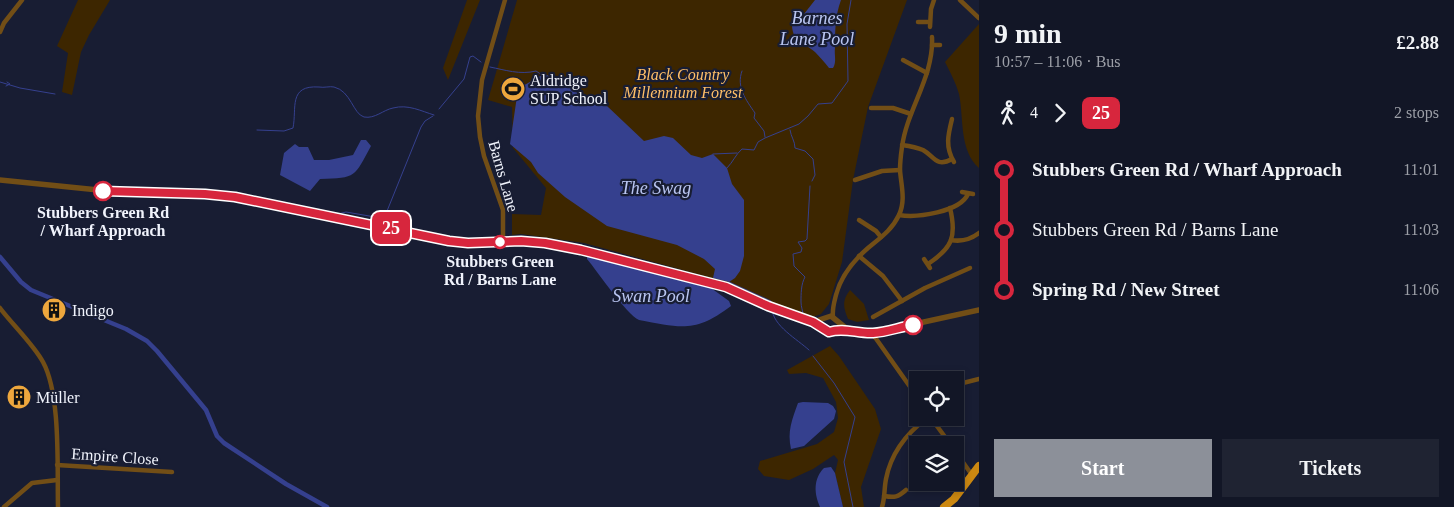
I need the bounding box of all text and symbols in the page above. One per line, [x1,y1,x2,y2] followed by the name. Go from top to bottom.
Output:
[779,8,854,49] water label: Barnes Lane Pool
[994,18,1062,49] text: 9 min
[1396,32,1439,53] text: £2.88
[994,53,1121,70] text: 10:57 – 11:06 · Bus
[623,66,743,101] park label: Black Country Millennium Forest
[530,72,608,107] place label: Aldridge SUP School
[500,76,526,102] sports icon: Aldridge SUP School
[994,99,1022,127] icon: walk
[1046,99,1074,127] icon: forward
[1092,103,1110,123] text: 25
[1030,104,1038,121] text: 4
[1394,104,1439,121] text: 2 stops
[485,139,522,214] street label: Barns Lane
[1032,159,1342,180] text: Stubbers Green Rd / Wharf Approach
[1403,161,1439,178] text: 11:01
[621,178,691,198] water label: The Swag
[93,181,113,201] marker: Stubbers Green Rd / Wharf Approach
[37,204,169,240] place label: Stubbers Green Rd / Wharf Approach
[368,212,414,244] line badge: 25
[382,218,400,238] text: 25
[1032,219,1278,240] text: Stubbers Green Rd / Barns Lane
[1403,221,1439,238] text: 11:03
[493,235,507,249] marker: Stubbers Green Rd / Barns Lane
[444,253,556,288] place label: Stubbers Green Rd / Barns Lane
[1032,279,1220,300] text: Spring Rd / New Street
[1403,281,1439,298] text: 11:06
[612,286,690,306] water label: Swan Pool
[41,297,67,323] building icon: Indigo
[72,302,114,320] place label: Indigo
[903,315,923,335] unlabelled marker
[909,371,964,491] map controls
[909,371,964,426] button: locate
[6,384,32,410] building icon: Müller
[36,389,80,406] place label: Müller
[909,436,964,491] button: layers
[994,439,1212,497] button: Start
[1222,439,1439,497] button: Tickets
[71,445,159,469] street label: Empire Close

